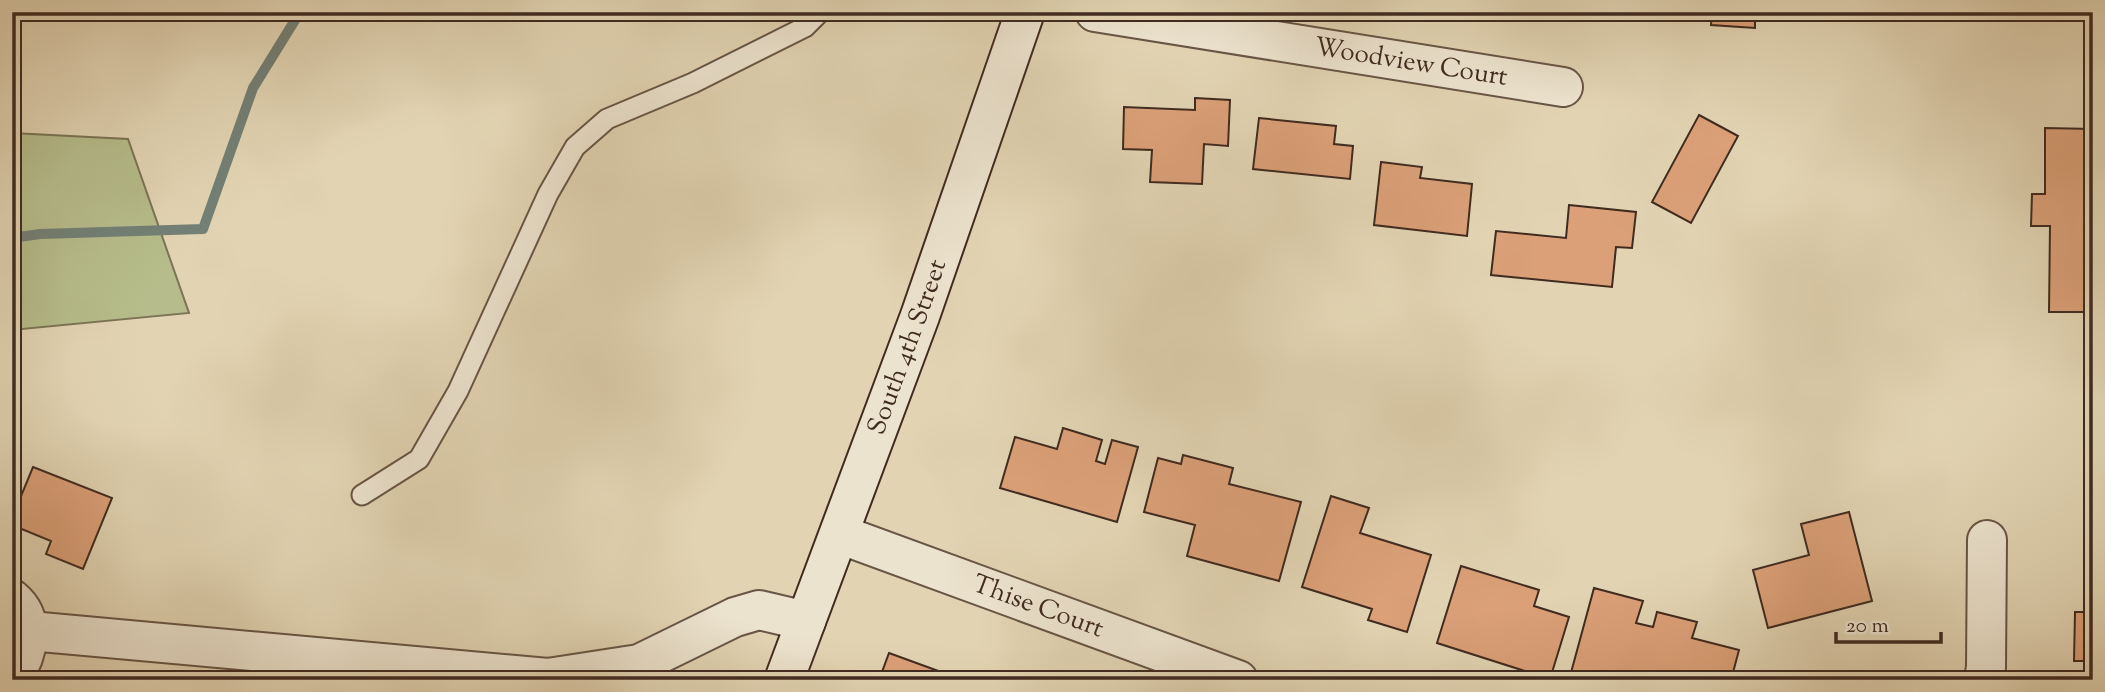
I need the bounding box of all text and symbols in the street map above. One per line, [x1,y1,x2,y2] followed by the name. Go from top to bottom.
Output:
[1312,29,1510,96] street label: Woodview Court
[859,255,957,440] street label: South 4th Street
[967,566,1109,648] street label: Thise Court
[1836,601,1940,645] scale bar
[1846,612,1889,642] text: 20 m

